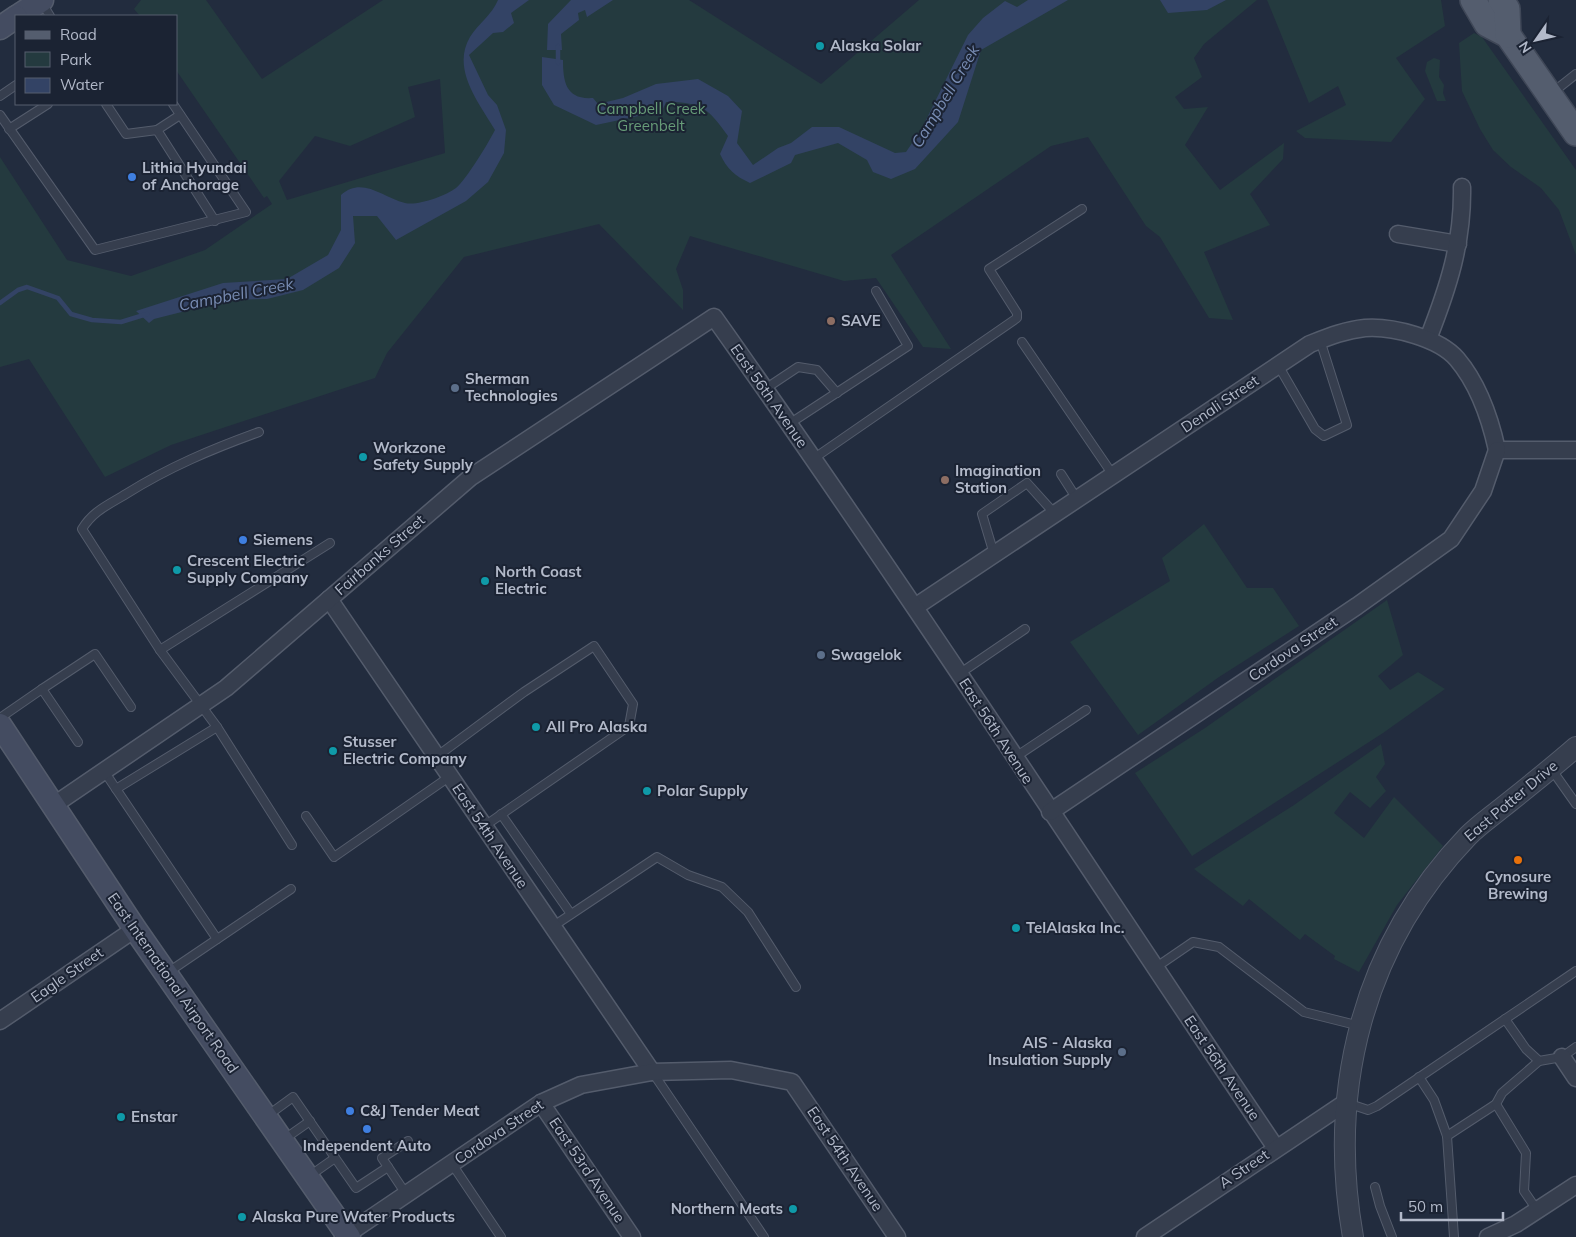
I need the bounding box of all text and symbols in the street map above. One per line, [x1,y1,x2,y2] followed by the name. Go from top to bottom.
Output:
[15,15,178,105] legend
[1511,15,1561,65] north arrow
[60,25,97,44] text: Road
[830,36,921,55] place label: Alaska Solar
[1515,38,1536,57] text: N
[814,40,826,52] marker: Alaska Solar
[906,40,984,151] water label: Campbell Creek
[60,50,92,69] text: Park
[60,75,104,94] text: Water
[596,99,706,135] park label: Campbell Creek Greenbelt
[142,158,247,194] place label: Lithia Hyundai of Anchorage
[126,171,138,183] marker: Lithia Hyundai of Anchorage
[177,273,296,315] water label: Campbell Creek
[841,311,881,330] place label: SAVE
[825,315,837,327] marker: SAVE
[727,340,812,451] street label: East 56th Avenue
[465,369,558,405] place label: Sherman Technologies
[1177,371,1262,437] street label: Denali Street
[449,382,461,394] marker: Sherman Technologies
[373,438,474,474] place label: Workzone Safety Supply
[357,451,369,463] marker: Workzone Safety Supply
[955,461,1041,497] place label: Imagination Station
[939,474,951,486] marker: Imagination Station
[331,510,429,599] street label: Fairbanks Street
[253,530,313,549] place label: Siemens
[237,534,249,546] marker: Siemens
[187,551,309,587] place label: Crescent Electric Supply Company
[495,562,582,598] place label: North Coast Electric
[171,564,183,576] marker: Crescent Electric Supply Company
[479,575,491,587] marker: North Coast Electric
[1245,612,1341,685] street label: Cordova Street
[831,645,902,664] place label: Swagelok
[815,649,827,661] marker: Swagelok
[955,674,1038,787] street label: East 56th Avenue
[546,717,647,736] place label: All Pro Alaska
[530,721,542,733] marker: All Pro Alaska
[343,732,468,768] place label: Stusser Electric Company
[327,745,339,757] marker: Stusser Electric Company
[1460,756,1561,845] street label: East Potter Drive
[448,780,533,892] street label: East 54th Avenue
[657,781,749,800] place label: Polar Supply
[641,785,653,797] marker: Polar Supply
[1512,854,1524,866] marker: Cynosure Brewing
[1485,867,1551,903] place label: Cynosure Brewing
[104,889,243,1076] street label: East International Airport Road
[1026,918,1125,937] place label: TelAlaska Inc.
[1010,922,1022,934] marker: TelAlaska Inc.
[27,943,107,1006] street label: Eagle Street
[1180,1012,1265,1124] street label: East 56th Avenue
[988,1033,1113,1069] place label: AIS - Alaska Insulation Supply
[1116,1046,1128,1058] marker: AIS - Alaska Insulation Supply
[451,1095,547,1168] street label: Cordova Street
[360,1101,480,1120] place label: C&J Tender Meat
[803,1103,888,1215] street label: East 54th Avenue
[344,1105,356,1117] marker: C&J Tender Meat
[131,1107,177,1126] place label: Enstar
[115,1111,127,1123] marker: Enstar
[545,1114,630,1226] street label: East 53rd Avenue
[361,1123,373,1135] marker: Independent Auto
[303,1136,431,1155] place label: Independent Auto
[1215,1145,1272,1192] street label: A Street
[1401,1190,1504,1222] scale bar
[1408,1197,1443,1216] text: 50 m
[671,1199,783,1218] place label: Northern Meats
[787,1203,799,1215] marker: Northern Meats
[252,1207,455,1226] place label: Alaska Pure Water Products
[236,1211,248,1223] marker: Alaska Pure Water Products

